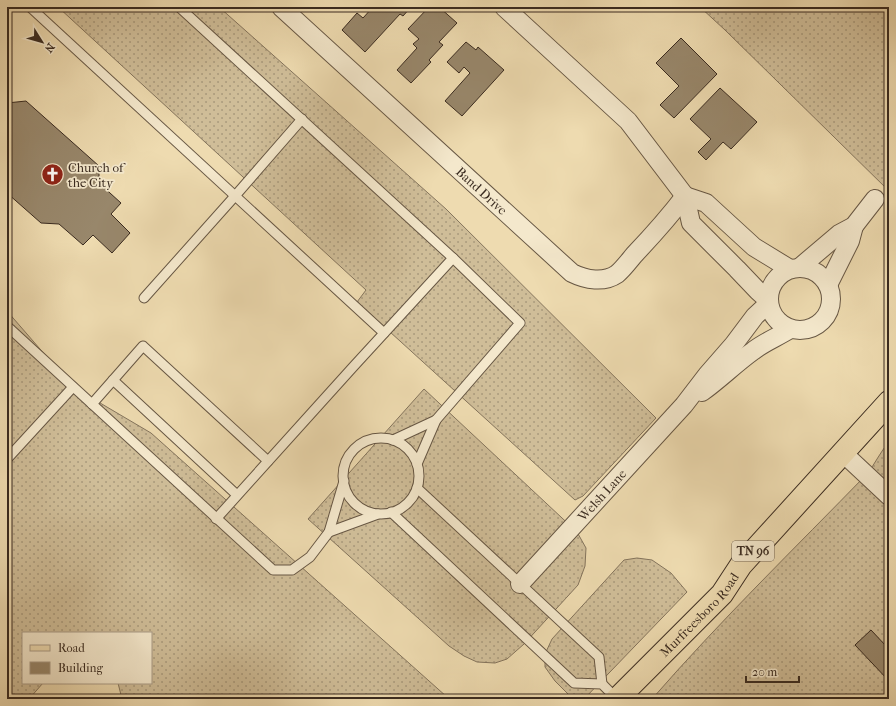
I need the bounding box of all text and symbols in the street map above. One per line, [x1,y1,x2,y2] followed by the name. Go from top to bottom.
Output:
[22,22,62,62] north arrow
[41,40,57,55] text: N
[68,160,126,190] place label: Church of the City
[40,161,66,187] church icon: Church of the City
[453,164,510,218] street label: Band Drive
[574,466,630,525] street label: Welsh Lane
[732,541,774,561] road number: TN 96
[657,569,742,660] street label: Murfreesboro Road
[22,632,152,684] legend
[58,641,85,655] text: Road
[746,658,799,684] scale bar
[58,661,103,675] text: Building
[752,665,777,679] text: 20 m

